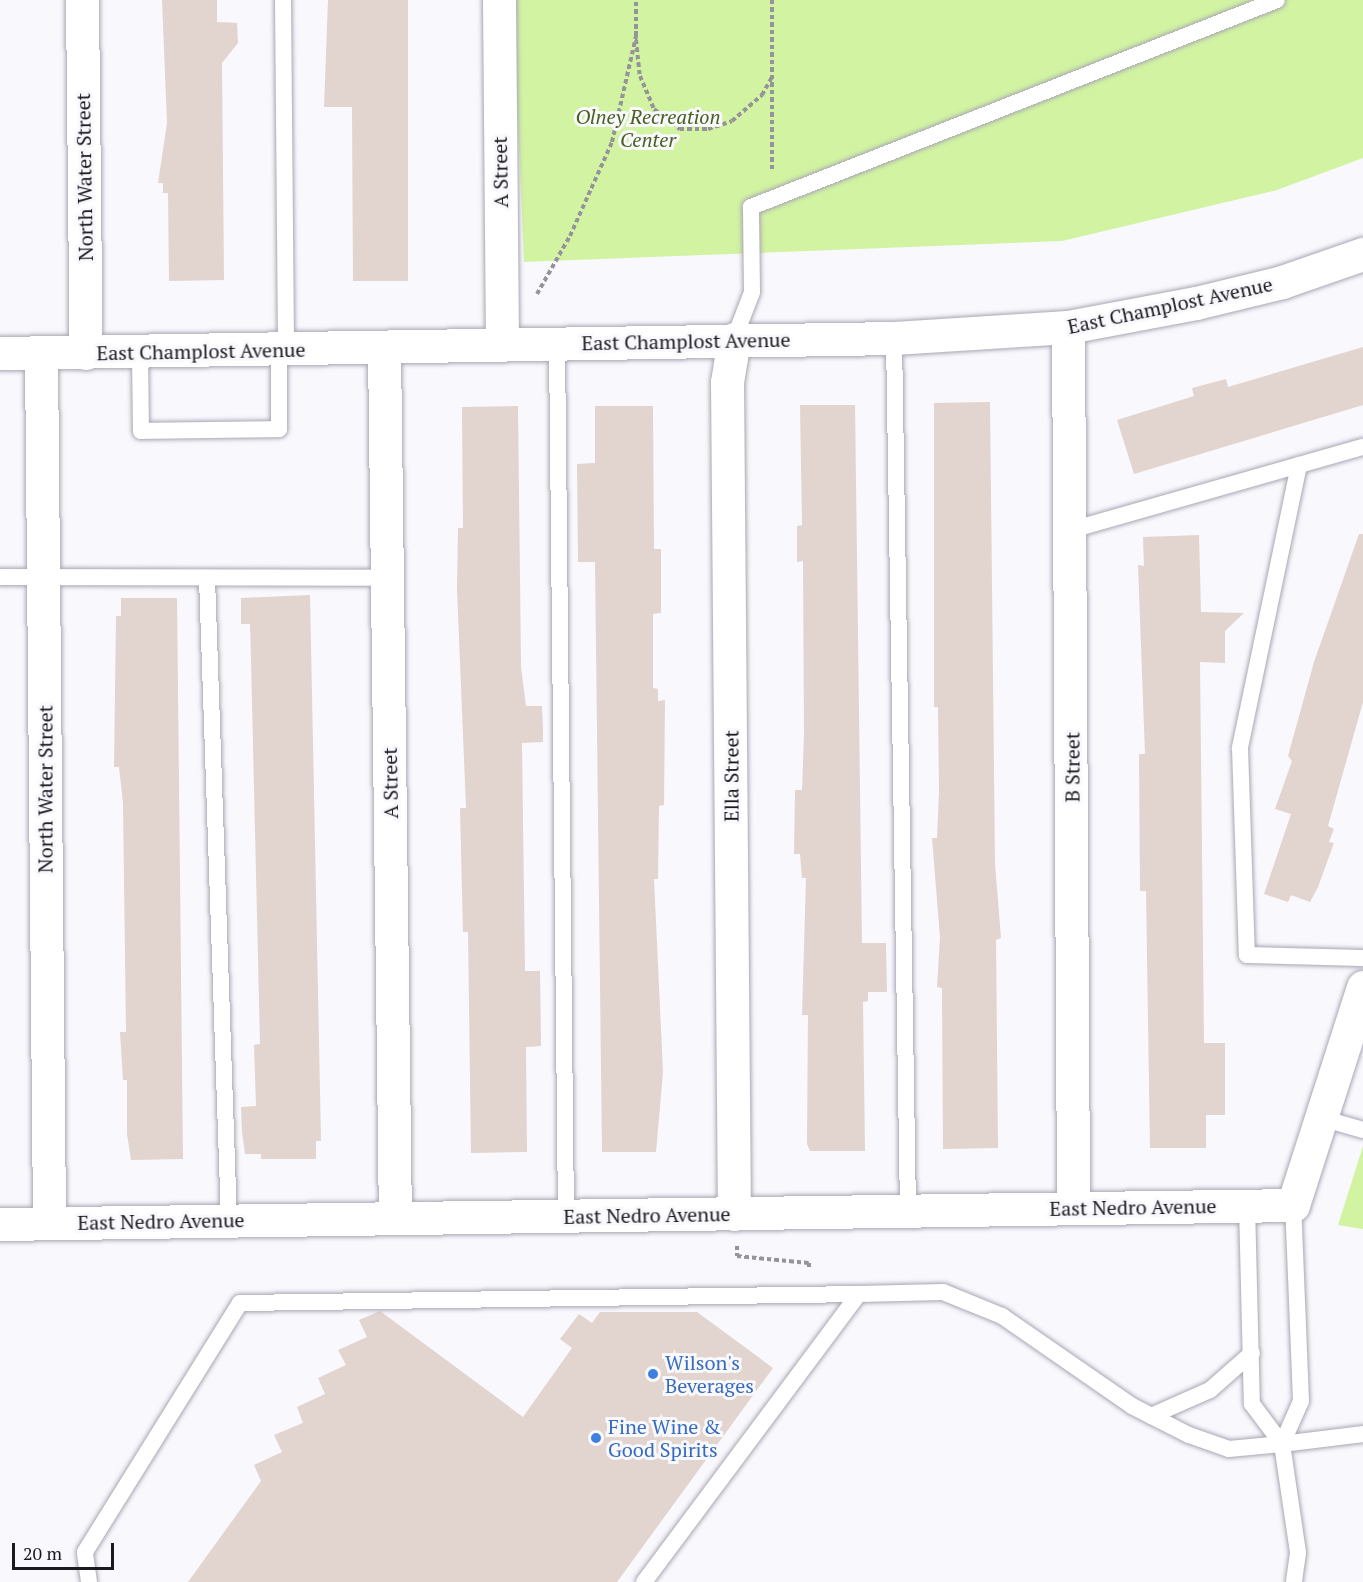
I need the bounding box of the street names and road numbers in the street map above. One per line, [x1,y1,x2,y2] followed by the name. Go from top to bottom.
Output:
[71,93,97,261] street label: North Water Street
[487,136,513,208] street label: A Street
[1065,271,1275,339] street label: East Champlost Avenue
[581,327,791,355] street label: East Champlost Avenue
[96,337,306,365] street label: East Champlost Avenue
[33,705,57,873] street label: North Water Street
[719,730,743,822] street label: Ella Street
[1060,732,1084,802] street label: B Street
[377,747,403,819] street label: A Street
[1049,1194,1217,1220] street label: East Nedro Avenue
[563,1202,731,1228] street label: East Nedro Avenue
[77,1208,245,1234] street label: East Nedro Avenue

